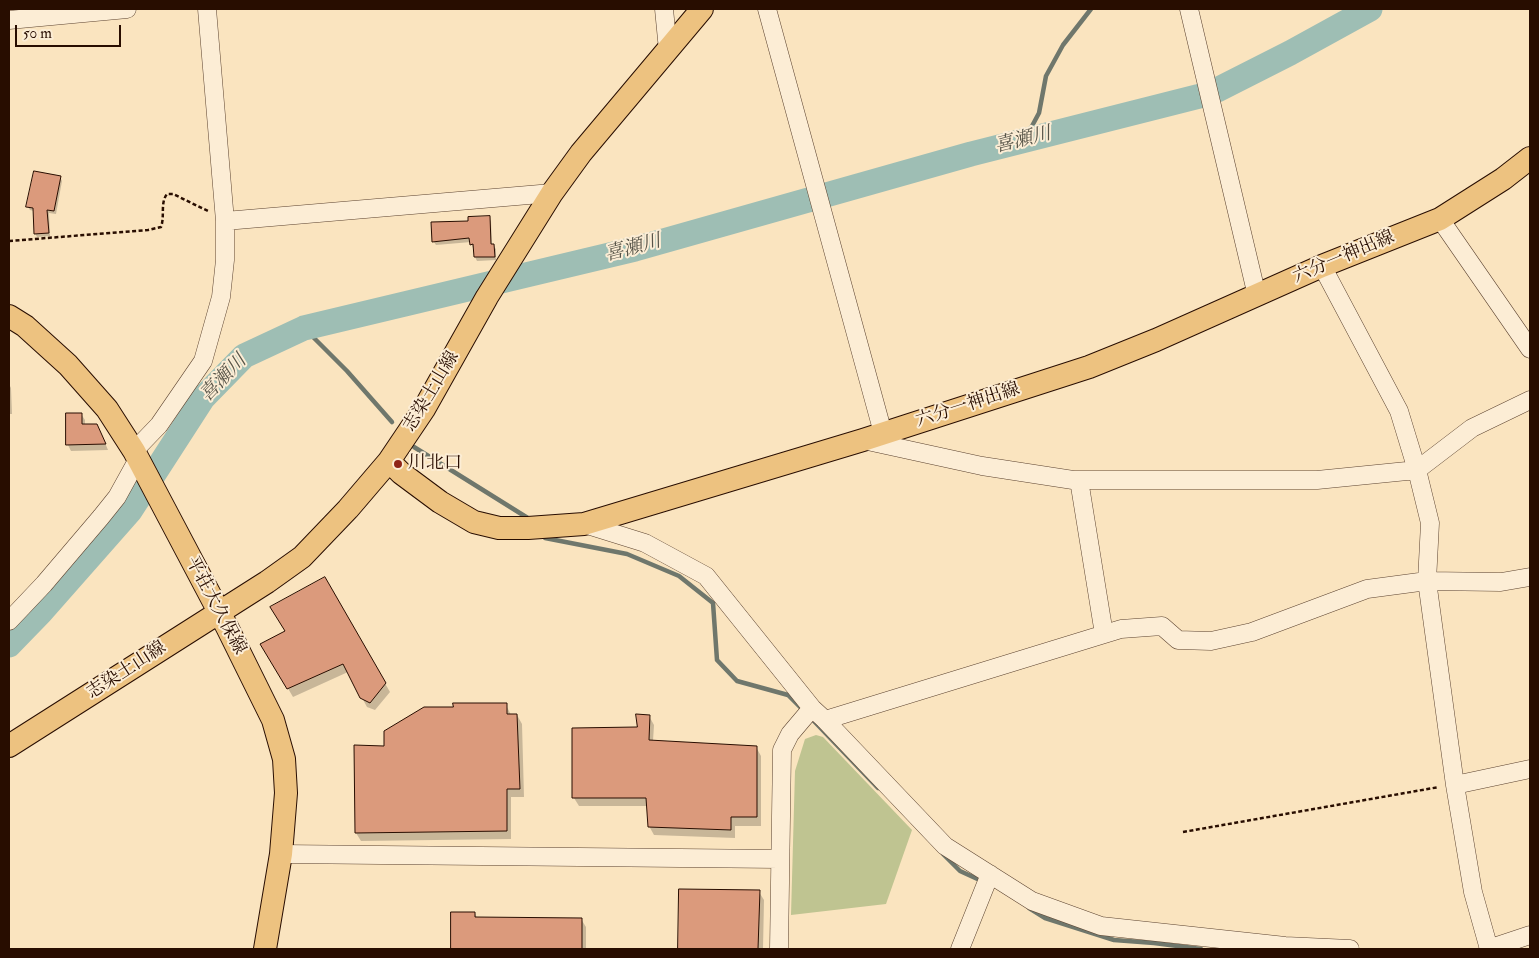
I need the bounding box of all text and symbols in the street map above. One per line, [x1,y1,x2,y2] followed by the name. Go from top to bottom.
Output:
[18,15,124,47] scale bar
[23,24,52,43] text: 50 m
[993,123,1053,159] water label: 喜瀬川
[1290,227,1398,289] street label: 六分一神出線
[603,231,663,267] water label: 喜瀬川
[400,348,464,436] street label: 志染土山線
[196,351,252,407] water label: 喜瀬川
[913,379,1023,433] street label: 六分一神出線
[408,453,462,475] place label: 川北口
[392,458,404,470] marker: 川北口
[180,553,250,659] street label: 平荘大久保線
[83,637,171,705] street label: 志染土山線

